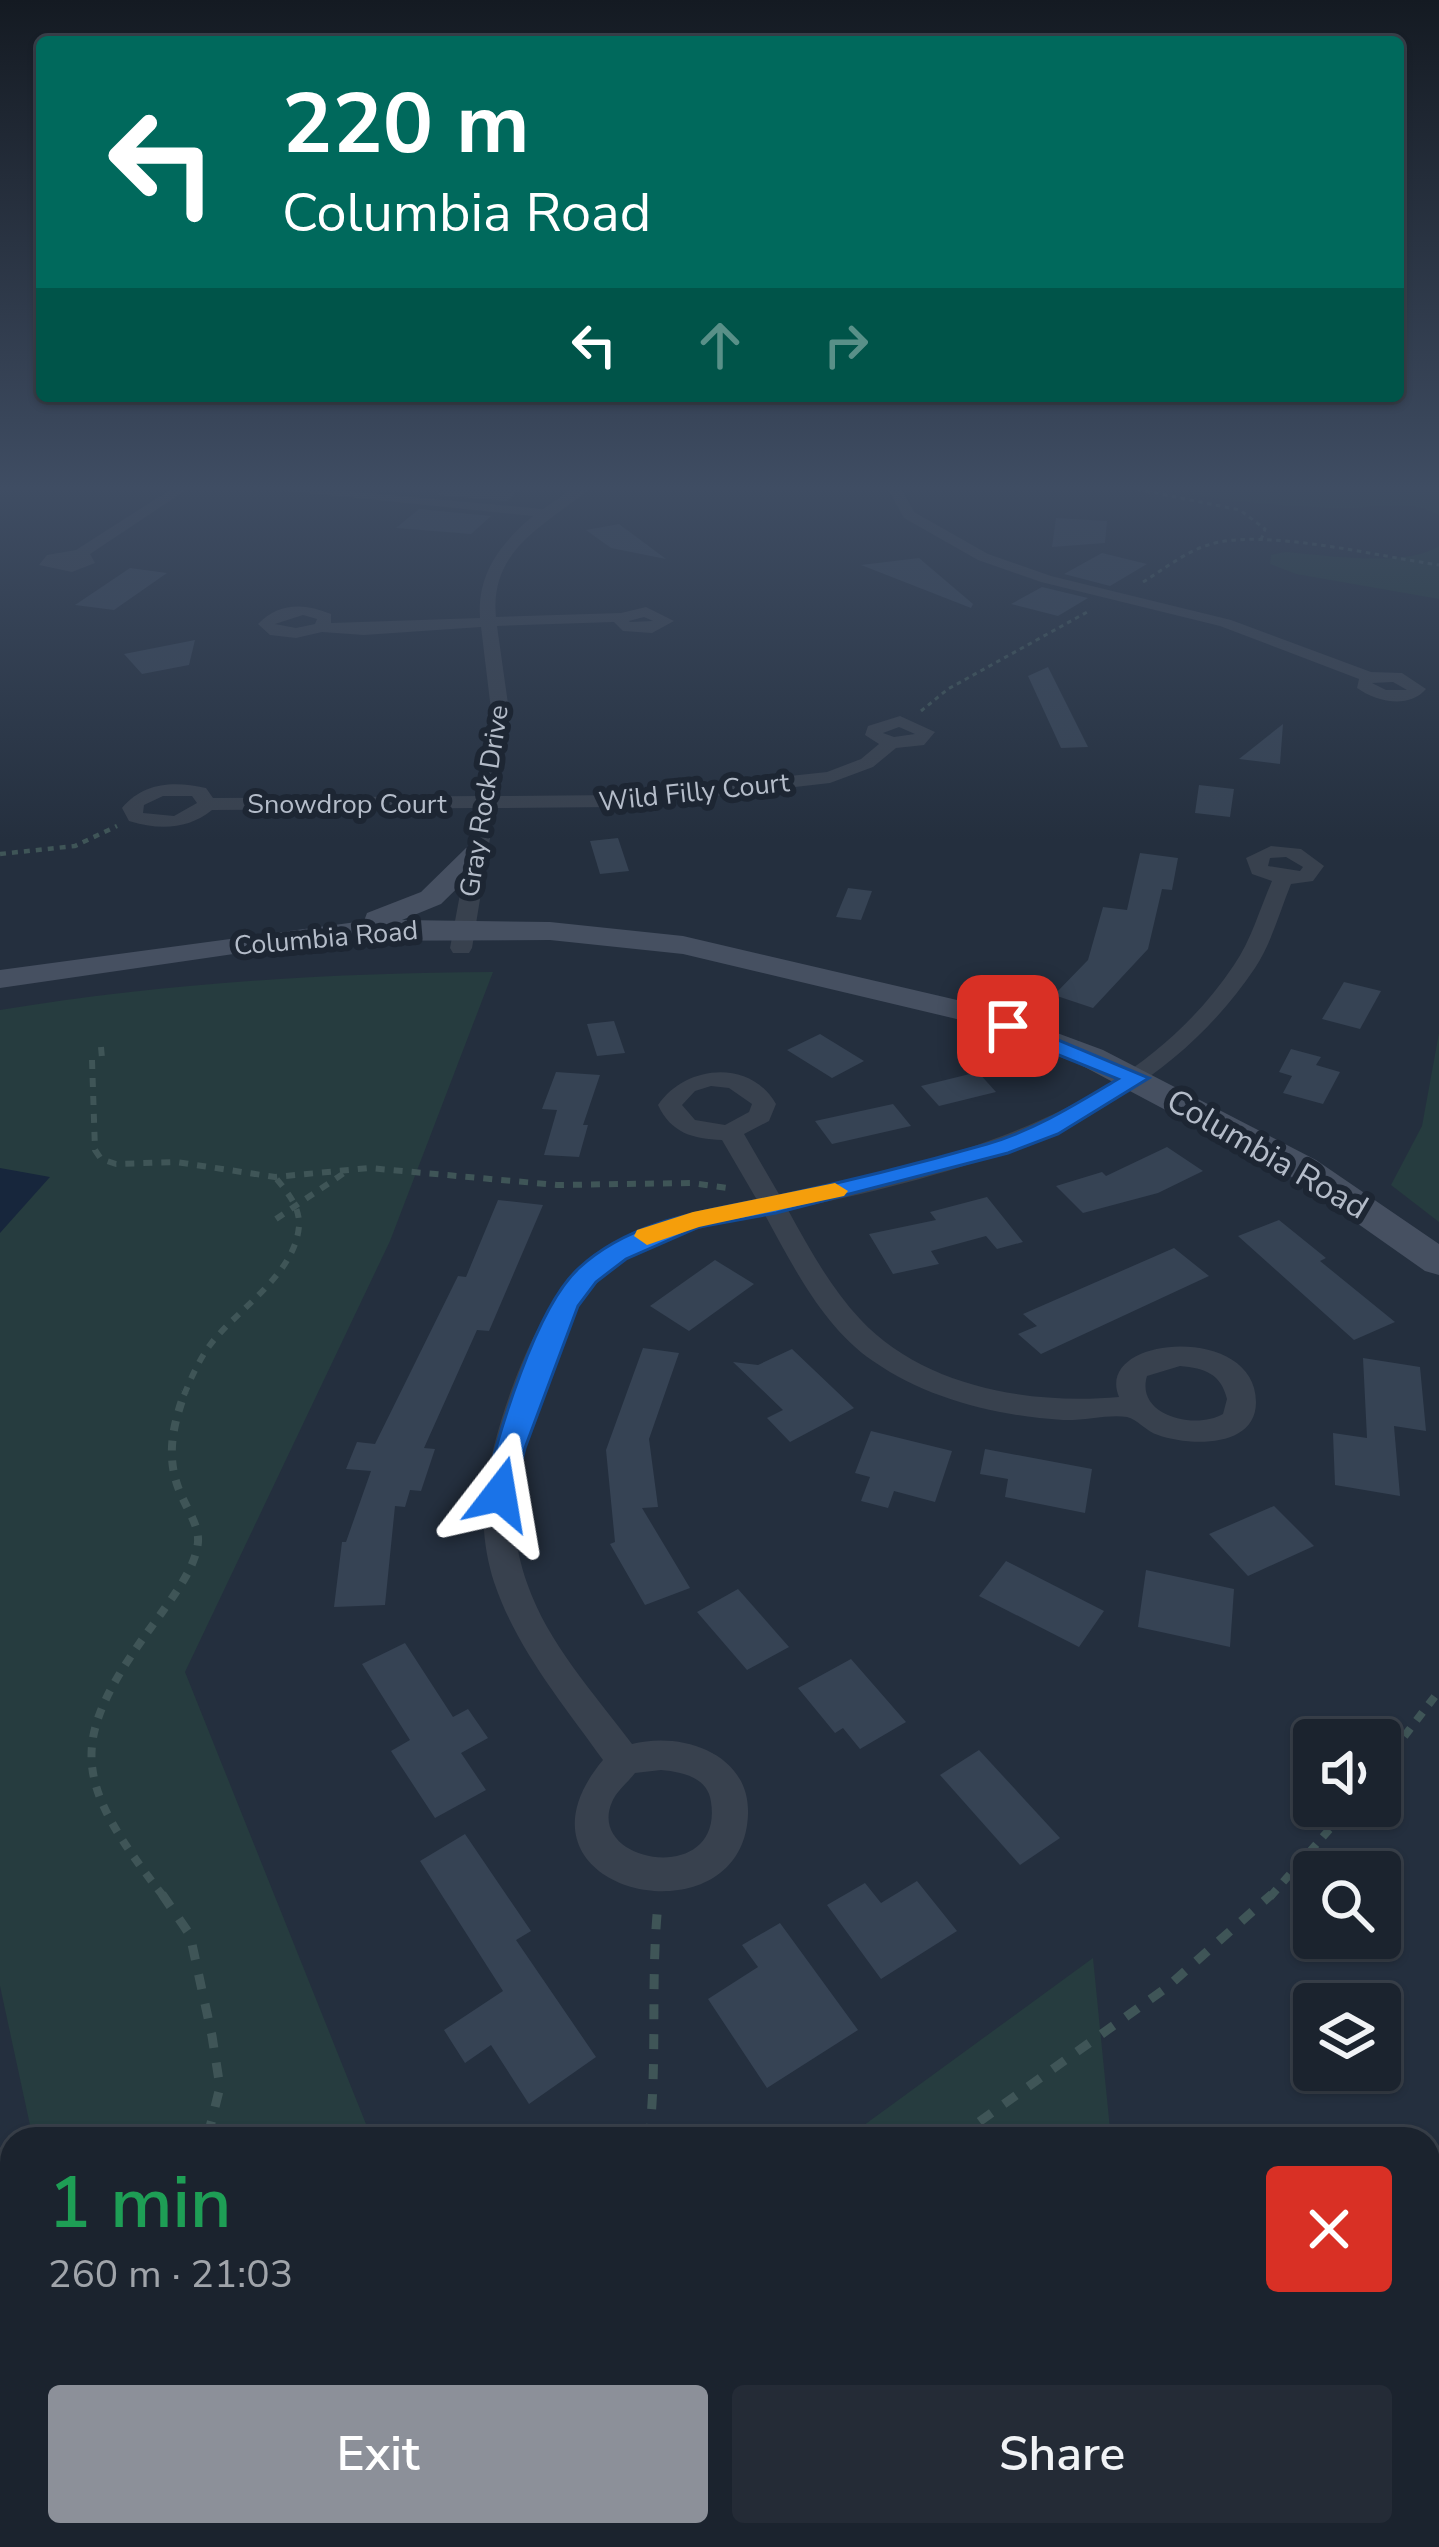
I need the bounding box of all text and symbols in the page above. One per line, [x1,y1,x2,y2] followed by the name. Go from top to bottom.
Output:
[282,67,530,182] text: 220 m
[84,84,240,240] icon: left
[282,176,651,250] text: Columbia Road
[561,312,627,378] icon: left
[687,312,753,378] icon: ahead
[813,312,879,378] icon: right
[451,702,518,900] street label: Gray Rock Drive
[597,764,792,821] street label: Wild Filly Court
[247,786,447,823] street label: Snowdrop Court
[233,912,420,965] street label: Columbia Road
[957,975,1059,1077] pin
[975,993,1041,1059] icon: arrive
[1158,1078,1376,1230] street label: Columbia Road
[437,1431,563,1557] position arrow
[1293,1719,1401,2091] map controls
[1293,1719,1401,1827] button: sound
[1293,1851,1401,1959] button: search
[1293,1983,1401,2091] button: layers
[48,2154,231,2252] text: 1 min
[1266,2166,1392,2292] button: close
[48,2248,293,2301] text: 260 m · 21:03
[48,2385,708,2523] button: Exit
[732,2385,1392,2523] button: Share

